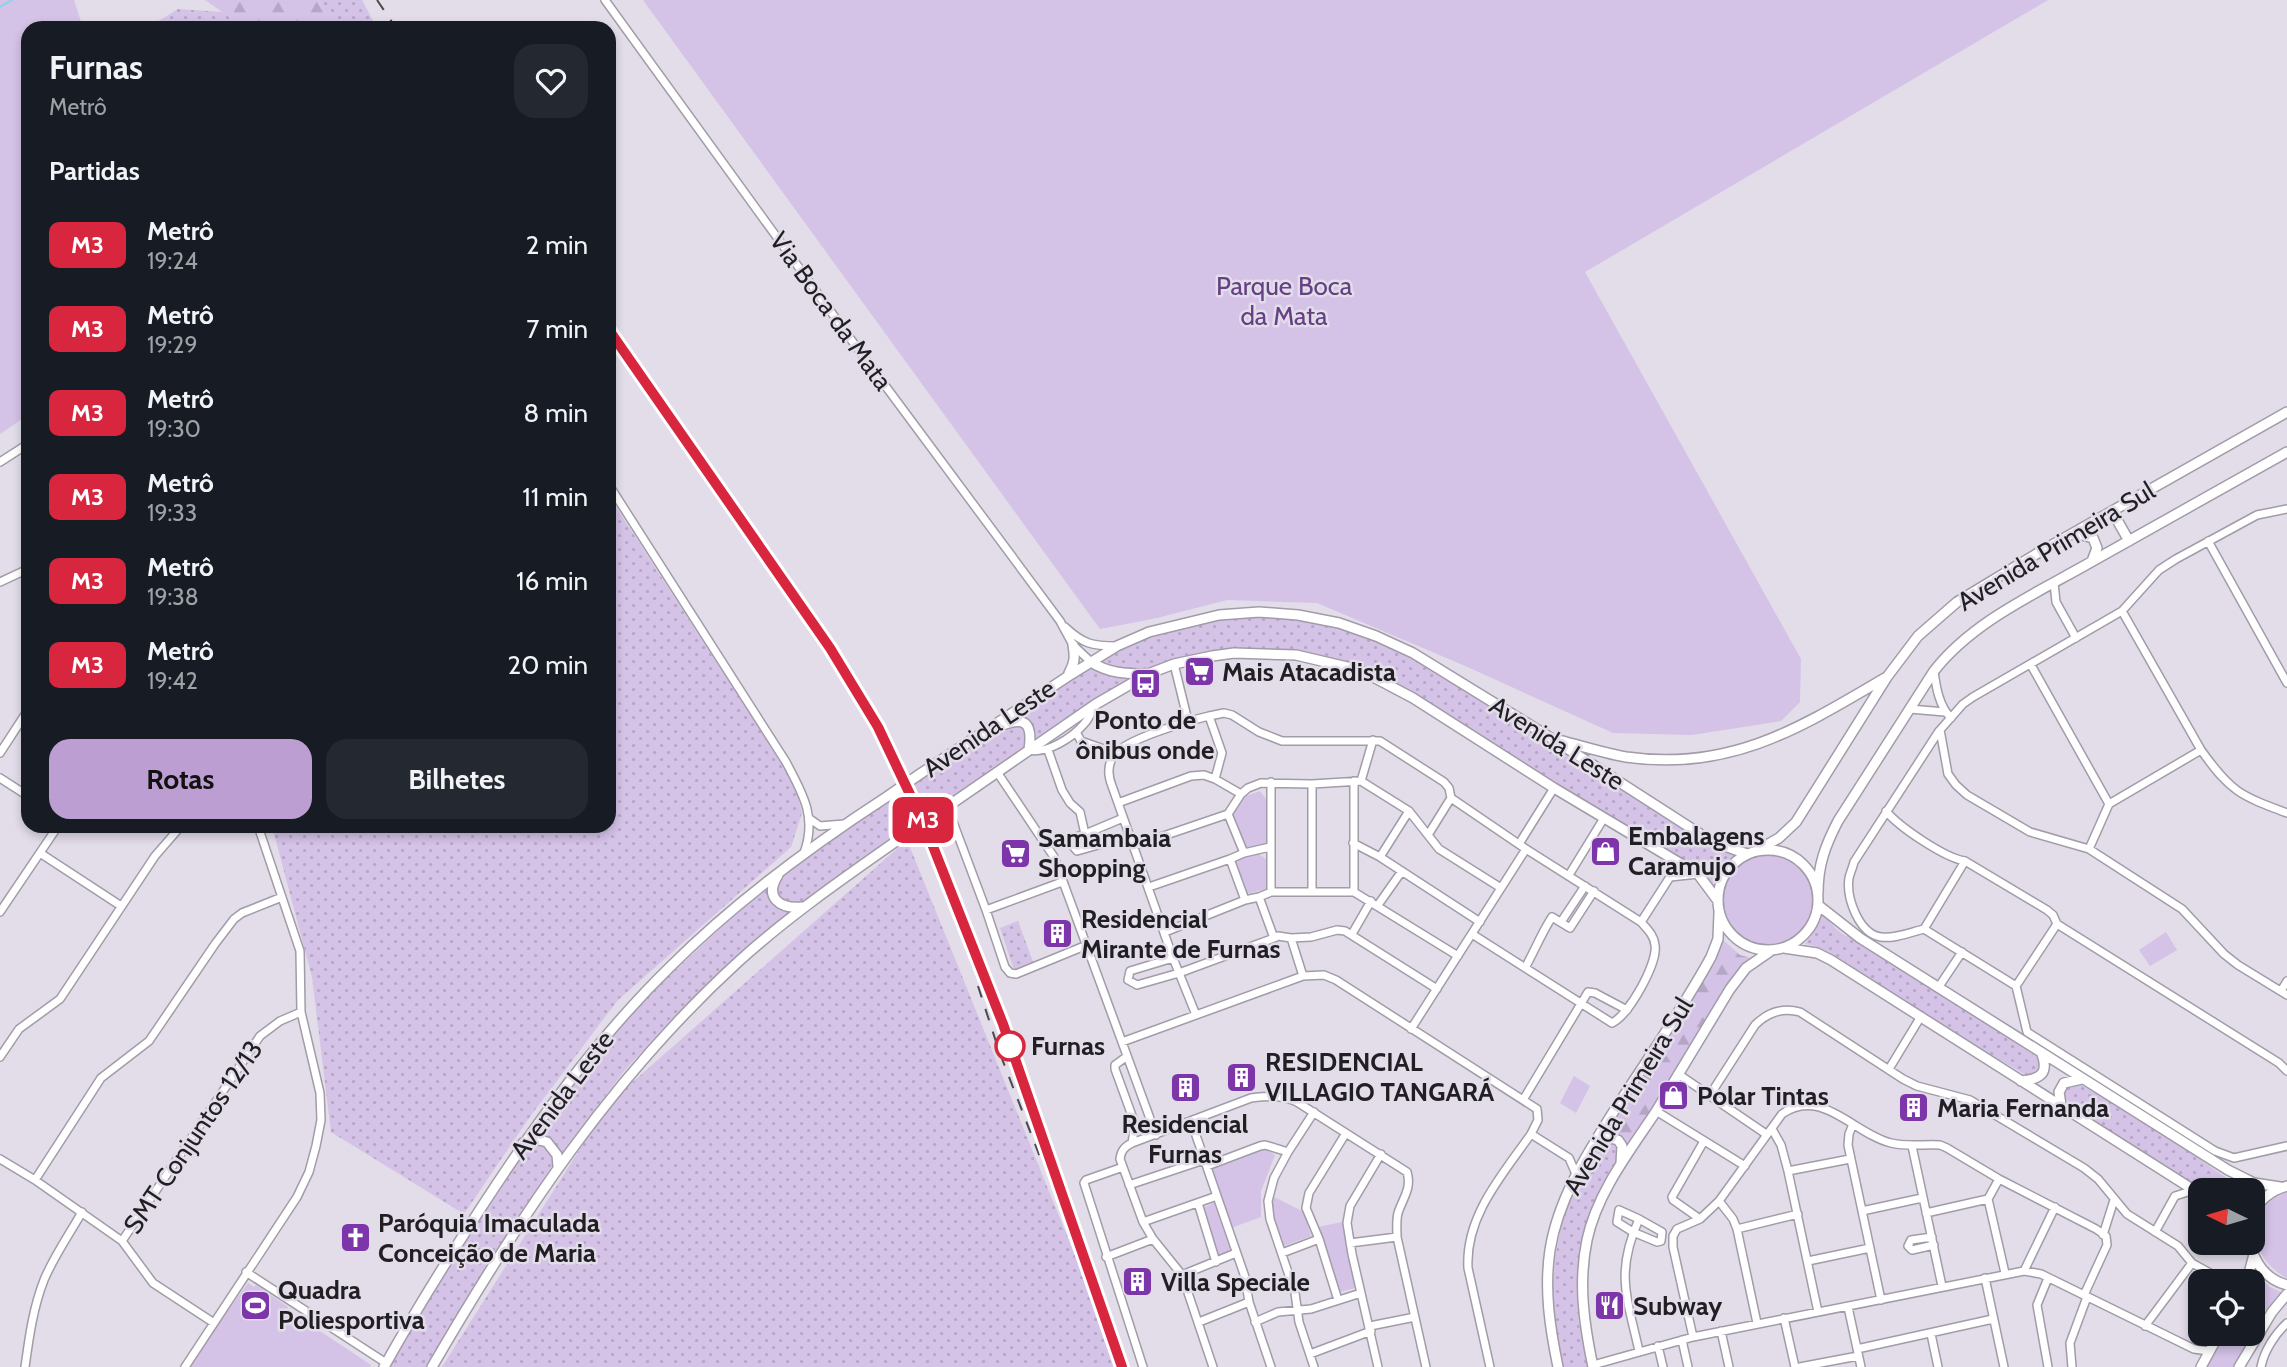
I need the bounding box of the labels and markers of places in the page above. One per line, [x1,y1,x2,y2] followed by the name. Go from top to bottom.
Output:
[1182,655,1216,689] supermarket icon: Mais Atacadista
[1222,656,1396,688] place label: Mais Atacadista
[1128,667,1162,701] bus stop icon: Ponto de ônibus onde
[1076,704,1214,766] place label: Ponto de ônibus onde
[1628,820,1764,882] place label: Embalagens Caramujo
[1038,822,1171,884] place label: Samambaia Shopping
[1588,834,1622,868] shop icon: Embalagens Caramujo
[998,836,1032,870] supermarket icon: Samambaia Shopping
[1081,903,1281,965] place label: Residencial Mirante de Furnas
[1041,917,1075,951] building icon: Residencial Mirante de Furnas
[1031,1030,1105,1062] place label: Furnas
[995,1031,1025,1061] marker: Furnas
[1265,1046,1495,1108] place label: RESIDENCIAL VILLAGIO TANGARÁ
[1225,1060,1259,1094] building icon: RESIDENCIAL VILLAGIO TANGARÁ
[1168,1071,1202,1105] building icon: Residencial Furnas
[1657,1079,1691,1113] shop icon: Polar Tintas
[1697,1080,1829,1112] place label: Polar Tintas
[1897,1091,1931,1125] building icon: Maria Fernanda
[1937,1092,2109,1124] place label: Maria Fernanda
[1122,1108,1249,1170] place label: Residencial Furnas
[378,1207,600,1269] place label: Paróquia Imaculada Conceição de Maria
[338,1221,372,1255] church icon: Paróquia Imaculada Conceição de Maria
[1121,1265,1155,1299] building icon: Villa Speciale
[1161,1266,1310,1298] place label: Villa Speciale
[278,1274,425,1336] place label: Quadra Poliesportiva
[238,1288,272,1322] sports icon: Quadra Poliesportiva
[1593,1289,1627,1323] restaurant icon: Subway
[1633,1290,1722,1322] place label: Subway

